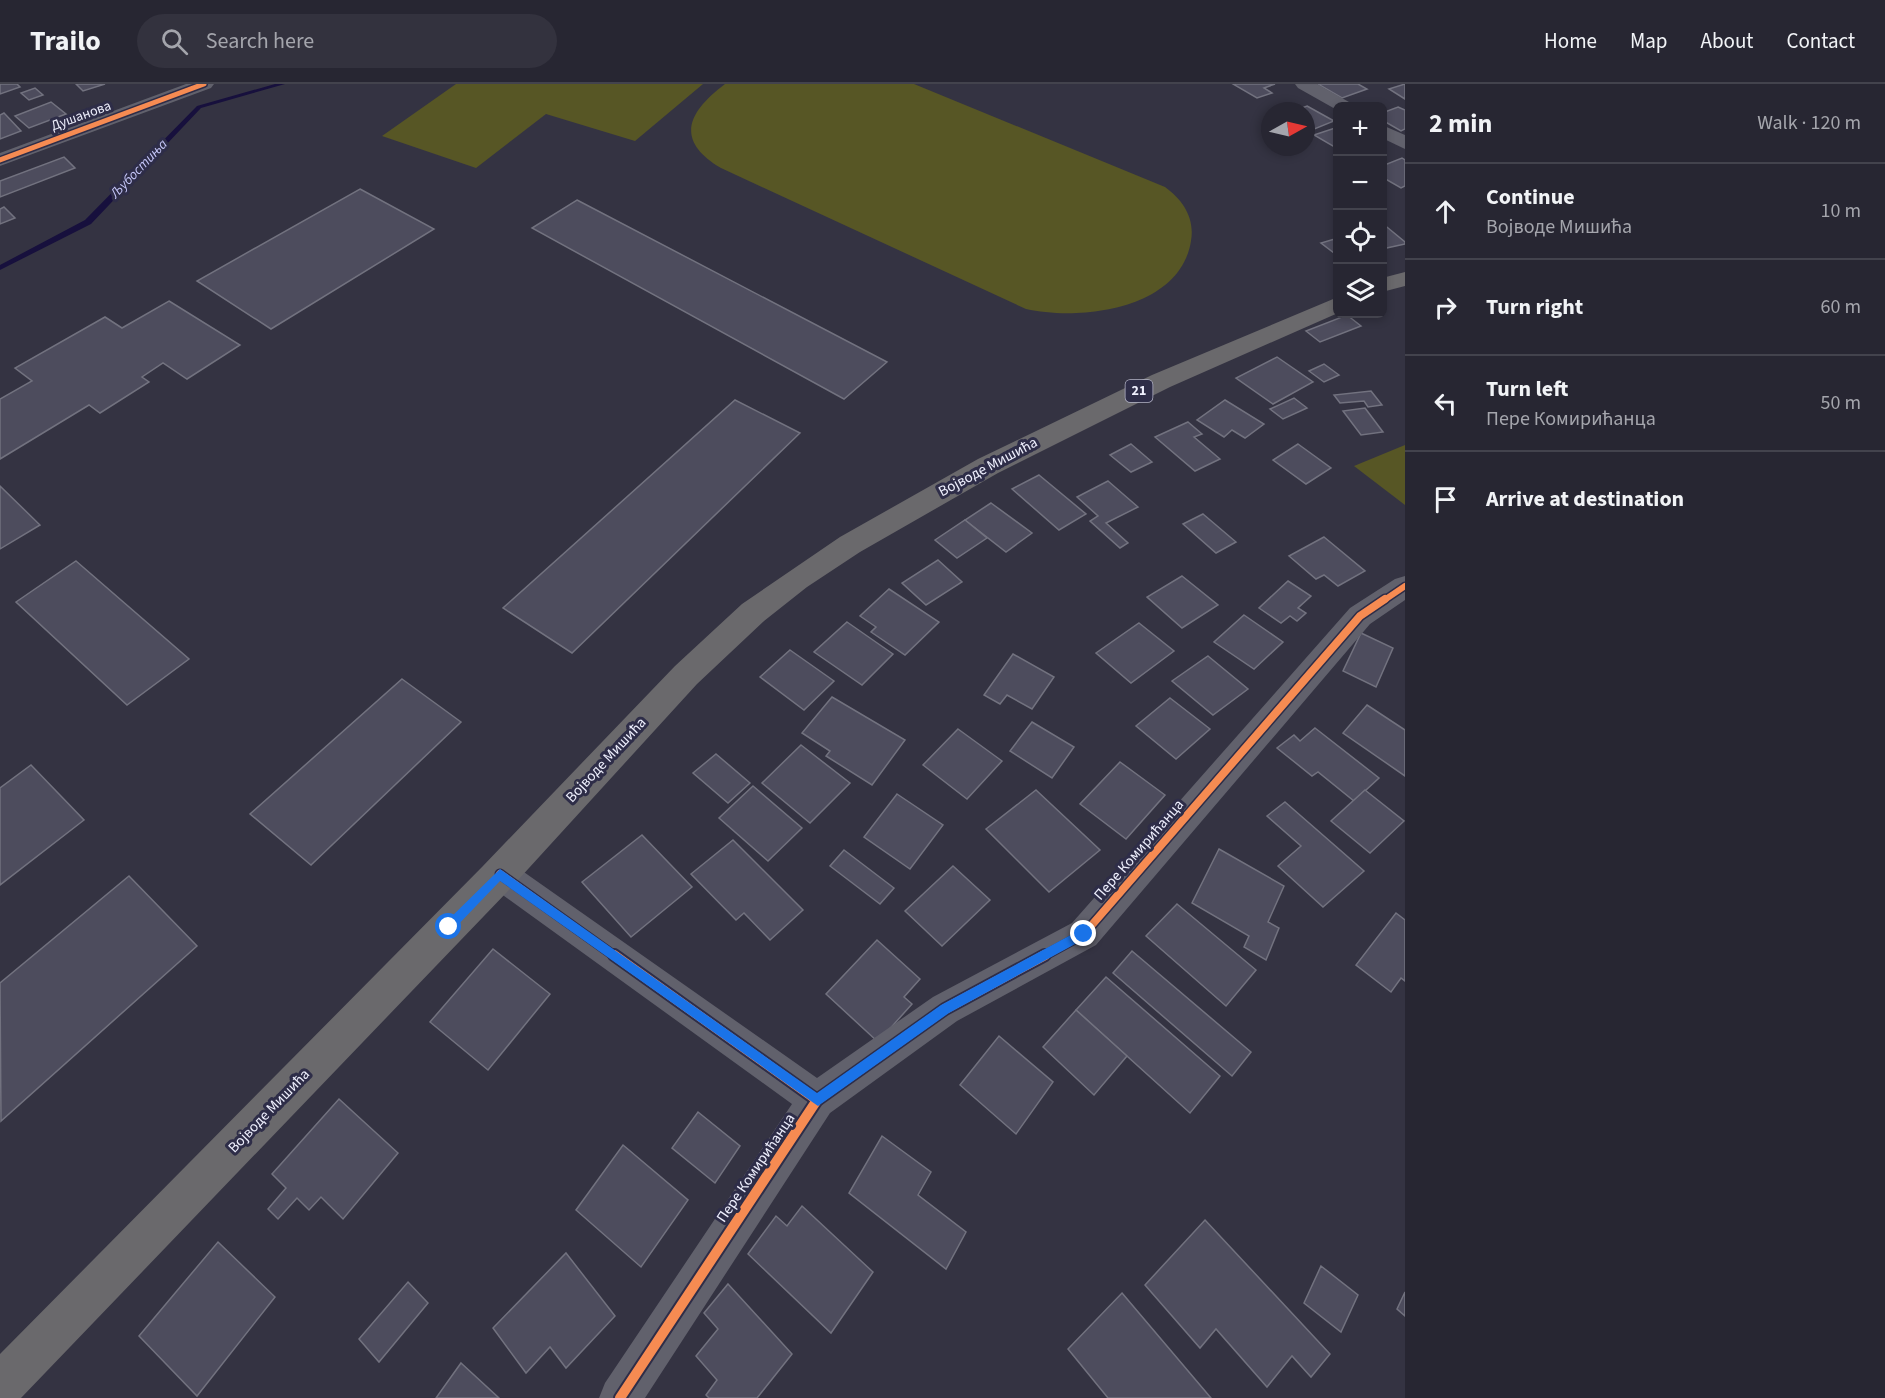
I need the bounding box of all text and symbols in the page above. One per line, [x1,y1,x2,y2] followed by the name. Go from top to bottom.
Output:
[137,14,557,68] search box
[30,21,101,61] text: Trailo
[158,25,191,58] icon: search
[206,25,314,57] text: Search here
[1544,26,1597,56] text: Home
[1630,26,1668,56] text: Map
[1701,26,1753,56] text: About
[1786,26,1855,56] text: Contact
[48,96,114,136] street label: Душанова
[1261,102,1315,156] north arrow
[1333,102,1387,318] map controls
[1333,102,1387,156] button: +
[1429,105,1492,142] text: 2 min
[1757,109,1861,137] text: Walk · 120 m
[105,135,173,204] water label: Љубостиња
[1333,156,1387,210] button: −
[1486,181,1575,213] text: Continue
[1429,195,1462,228] icon: ahead
[1821,197,1861,225] text: 10 m
[1333,210,1387,264] button: locate
[1486,213,1632,241] text: Војводе Мишића
[1333,264,1387,318] button: layers
[1429,291,1462,324] icon: right
[1486,291,1583,323] text: Turn right
[1821,293,1861,321] text: 60 m
[1486,373,1568,405] text: Turn left
[1126,380,1152,402] road number: 21
[1429,387,1462,420] icon: left
[1821,389,1861,417] text: 50 m
[1486,405,1656,433] text: Пере Комирићанца
[935,432,1041,502] street label: Војводе Мишића
[1429,483,1462,516] icon: arrive
[1486,483,1684,515] text: Arrive at destination
[561,713,651,807] street label: Војводе Мишића
[1089,795,1189,905] street label: Пере Комирићанца
[435,913,461,939] route start
[1070,920,1096,946] route end
[223,1064,315,1158] street label: Војводе Мишића
[712,1109,800,1227] street label: Пере Комирићанца

